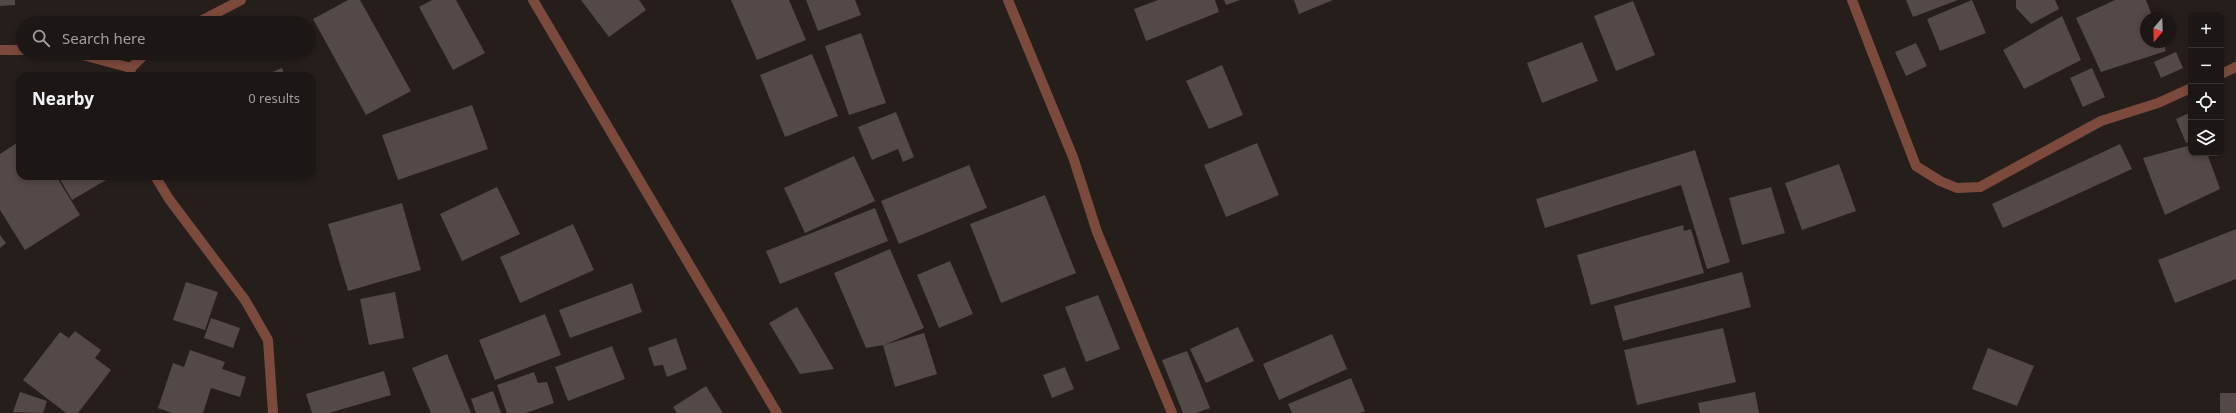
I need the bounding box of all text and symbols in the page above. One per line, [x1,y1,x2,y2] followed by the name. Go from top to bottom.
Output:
[2140,12,2176,48] north arrow
[2188,12,2224,156] map controls
[2188,12,2224,48] button: +
[16,16,316,60] search box
[30,27,52,49] icon: search
[62,28,145,48] text: Search here
[2188,48,2224,84] button: −
[2188,84,2224,120] button: locate
[32,87,94,110] text: Nearby
[248,89,300,107] text: 0 results
[2188,120,2224,156] button: layers

